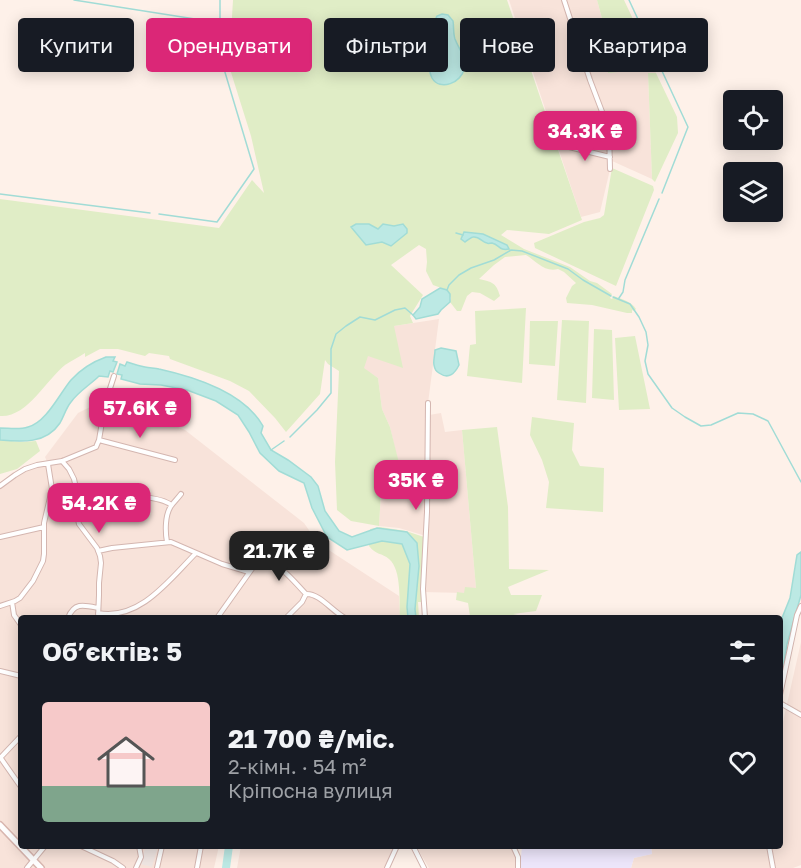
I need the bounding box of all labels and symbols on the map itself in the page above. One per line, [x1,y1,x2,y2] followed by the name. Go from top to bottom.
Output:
[530,111,640,162] pin: 34.3K ₴
[85,388,195,439] pin: 57.6K ₴
[374,460,458,511] pin: 35K ₴
[44,483,154,534] pin: 54.2K ₴
[224,531,334,582] pin: 21.7K ₴

